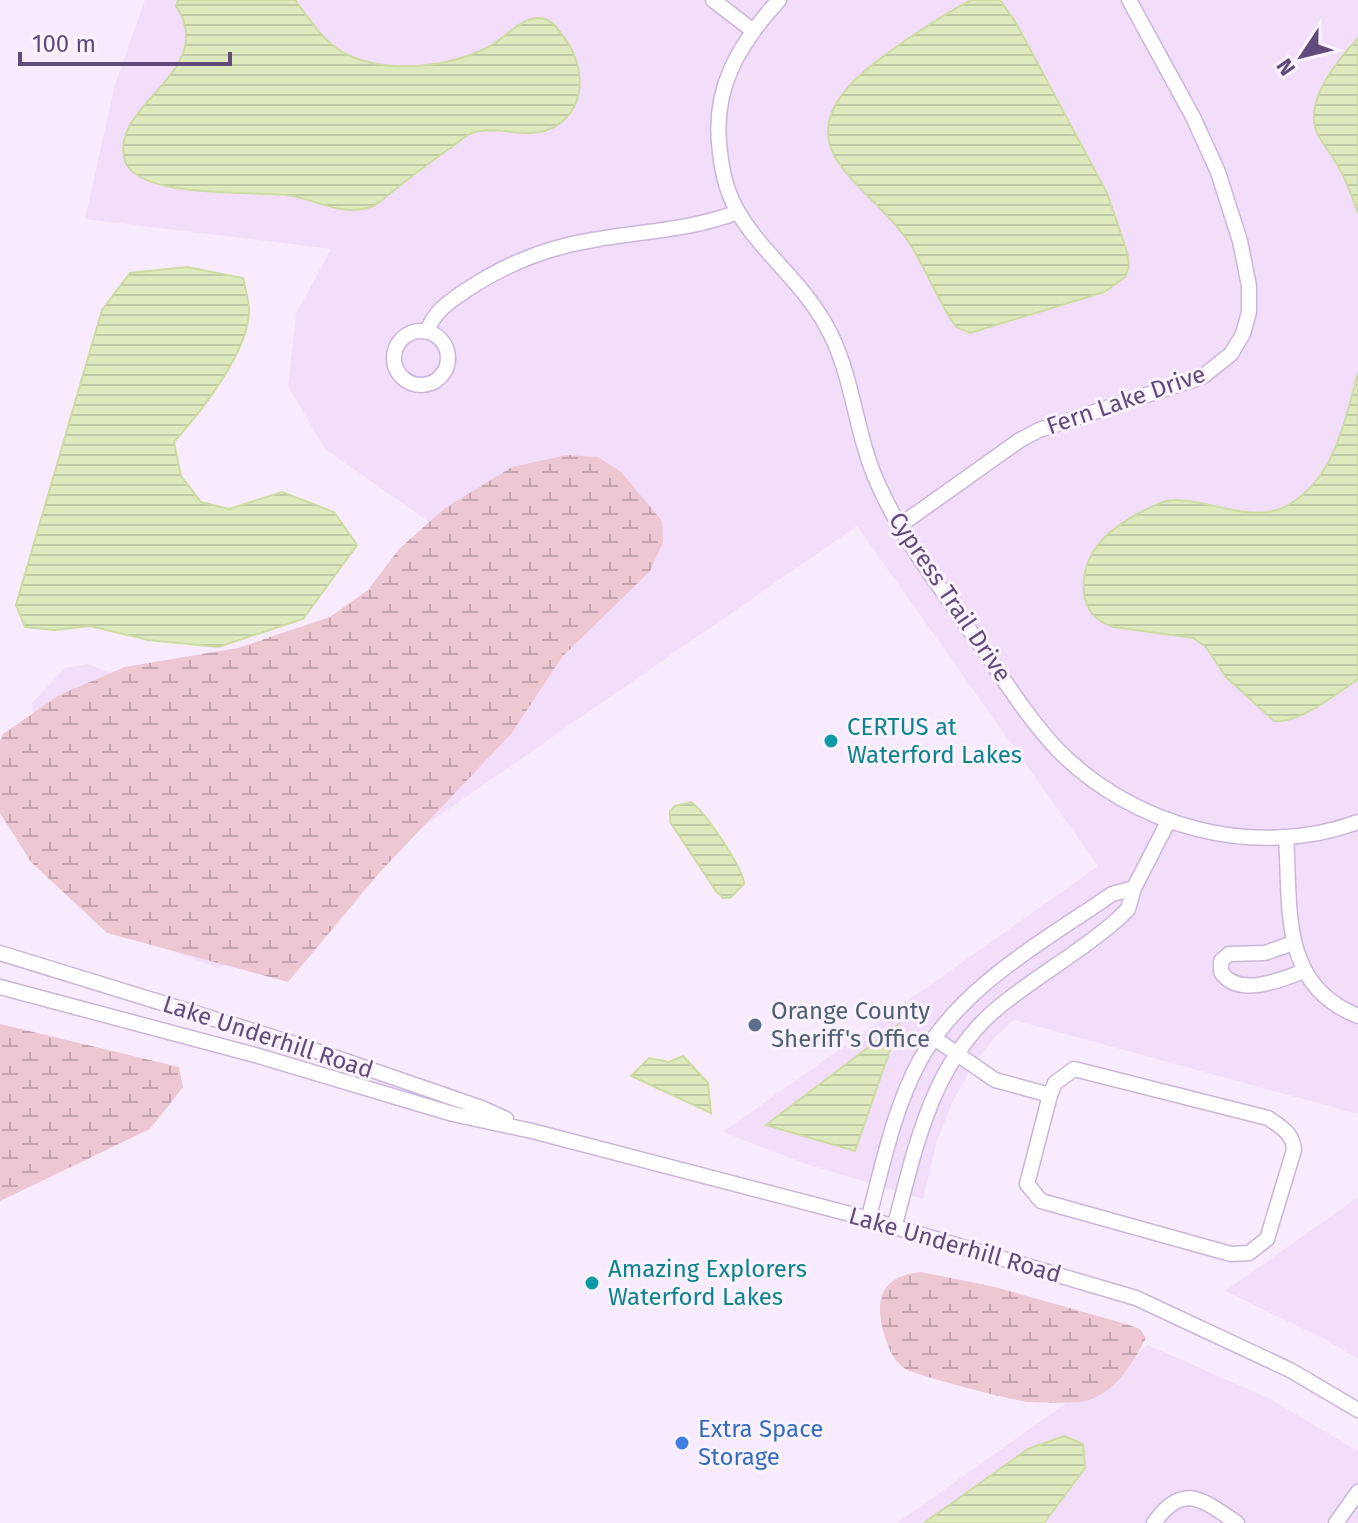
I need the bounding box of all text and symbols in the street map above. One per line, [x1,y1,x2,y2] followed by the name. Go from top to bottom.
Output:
[20,16,230,66] scale bar
[1262,16,1342,96] north arrow
[32,30,96,58] text: 100 m
[1271,53,1301,81] text: N
[1043,360,1209,440] street label: Fern Lake Drive
[883,507,1017,687] street label: Cypress Trail Drive
[847,713,1022,769] place label: CERTUS at Waterford Lakes
[822,732,840,750] marker: CERTUS at Waterford Lakes
[159,990,377,1084] street label: Lake Underhill Road
[771,997,930,1053] place label: Orange County Sheriff's Office
[746,1016,764,1034] marker: Orange County Sheriff's Office
[846,1201,1064,1289] street label: Lake Underhill Road
[608,1255,807,1311] place label: Amazing Explorers Waterford Lakes
[583,1274,601,1292] marker: Amazing Explorers Waterford Lakes
[698,1415,823,1471] place label: Extra Space Storage
[673,1434,691,1452] marker: Extra Space Storage

